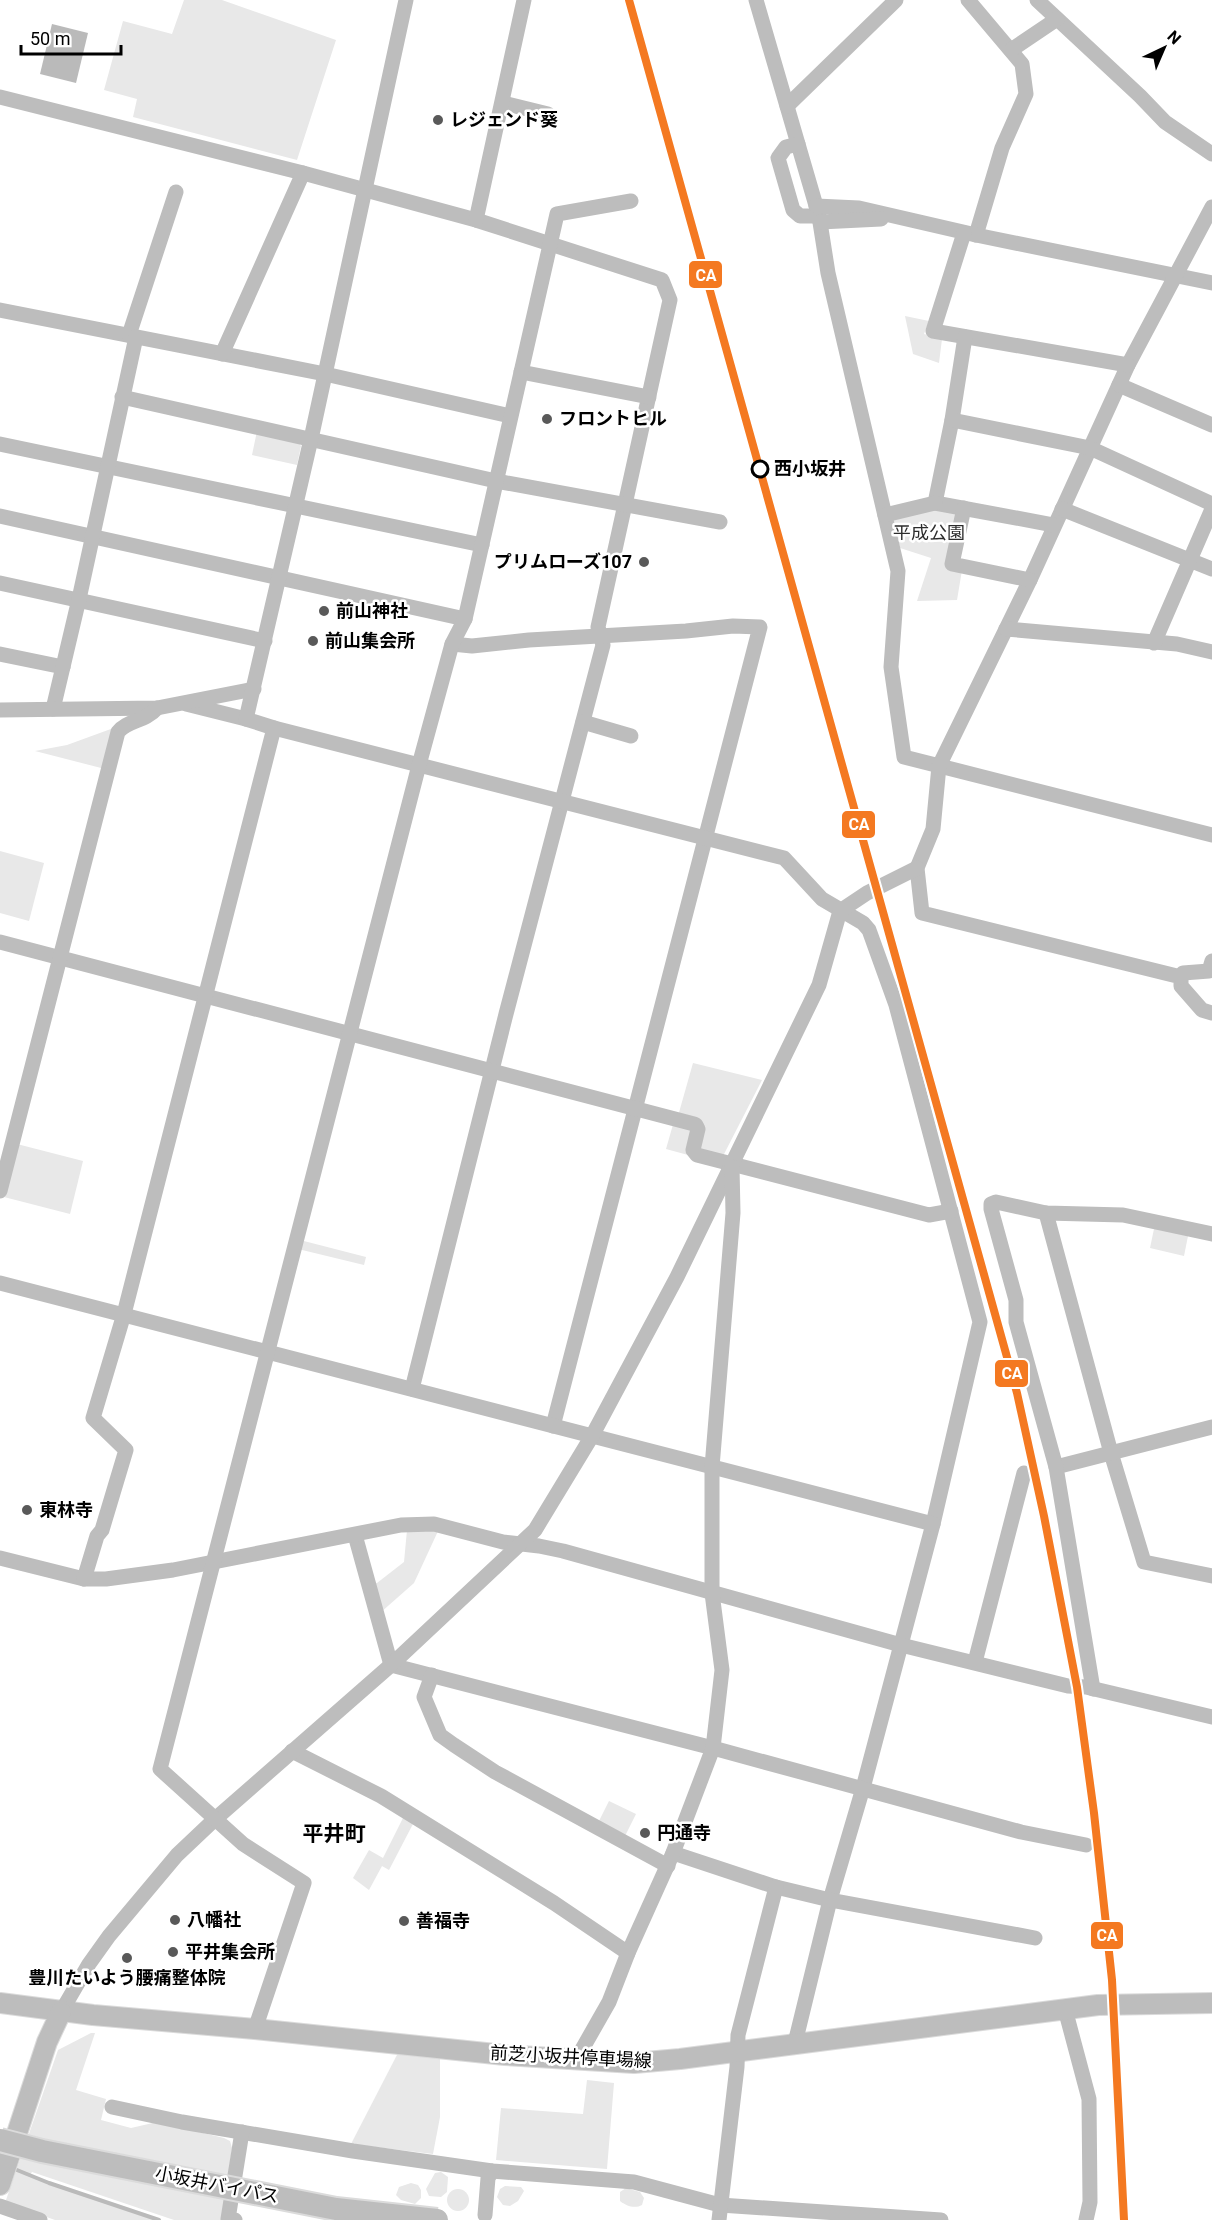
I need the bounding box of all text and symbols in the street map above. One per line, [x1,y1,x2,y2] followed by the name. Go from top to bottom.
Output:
[21,18,122,56] scale bar
[1134,18,1194,78] north arrow
[1163,27,1185,48] text: N
[30,28,70,49] text: 50 m
[450,109,558,130] place label: レジェンド葵
[431,113,445,127] marker: レジェンド葵
[688,260,723,289] line badge: CA
[695,266,717,285] text: CA
[559,408,667,429] place label: フロントヒル
[540,412,554,426] marker: フロントヒル
[774,458,846,479] place label: 西小坂井
[751,460,769,478] marker: 西小坂井
[893,522,965,543] park label: 平成公園
[494,551,632,572] place label: プリムローズ107
[637,555,651,569] marker: プリムローズ107
[336,600,408,621] place label: 前山神社
[317,604,331,618] marker: 前山神社
[325,630,415,651] place label: 前山集会所
[306,634,320,648] marker: 前山集会所
[841,810,876,839] line badge: CA
[848,815,870,834] text: CA
[994,1359,1029,1388] line badge: CA
[1001,1364,1023,1383] text: CA
[39,1499,93,1520] place label: 東林寺
[20,1503,34,1517] marker: 東林寺
[303,1822,366,1846] district label: 平井町
[657,1822,711,1843] place label: 円通寺
[638,1826,652,1840] marker: 円通寺
[187,1909,241,1930] place label: 八幡社
[416,1910,470,1931] place label: 善福寺
[168,1913,182,1927] marker: 八幡社
[397,1914,411,1928] marker: 善福寺
[1090,1921,1124,1950] line badge: CA
[1096,1926,1118,1945] text: CA
[185,1941,275,1962] place label: 平井集会所
[166,1945,180,1959] marker: 平井集会所
[120,1951,134,1965] marker: 豊川たいよう腰痛整体院
[28,1967,226,1988] place label: 豊川たいよう腰痛整体院
[490,2042,652,2071] street label: 前芝小坂井停車場線
[153,2162,281,2207] street label: 小坂井バイパス

